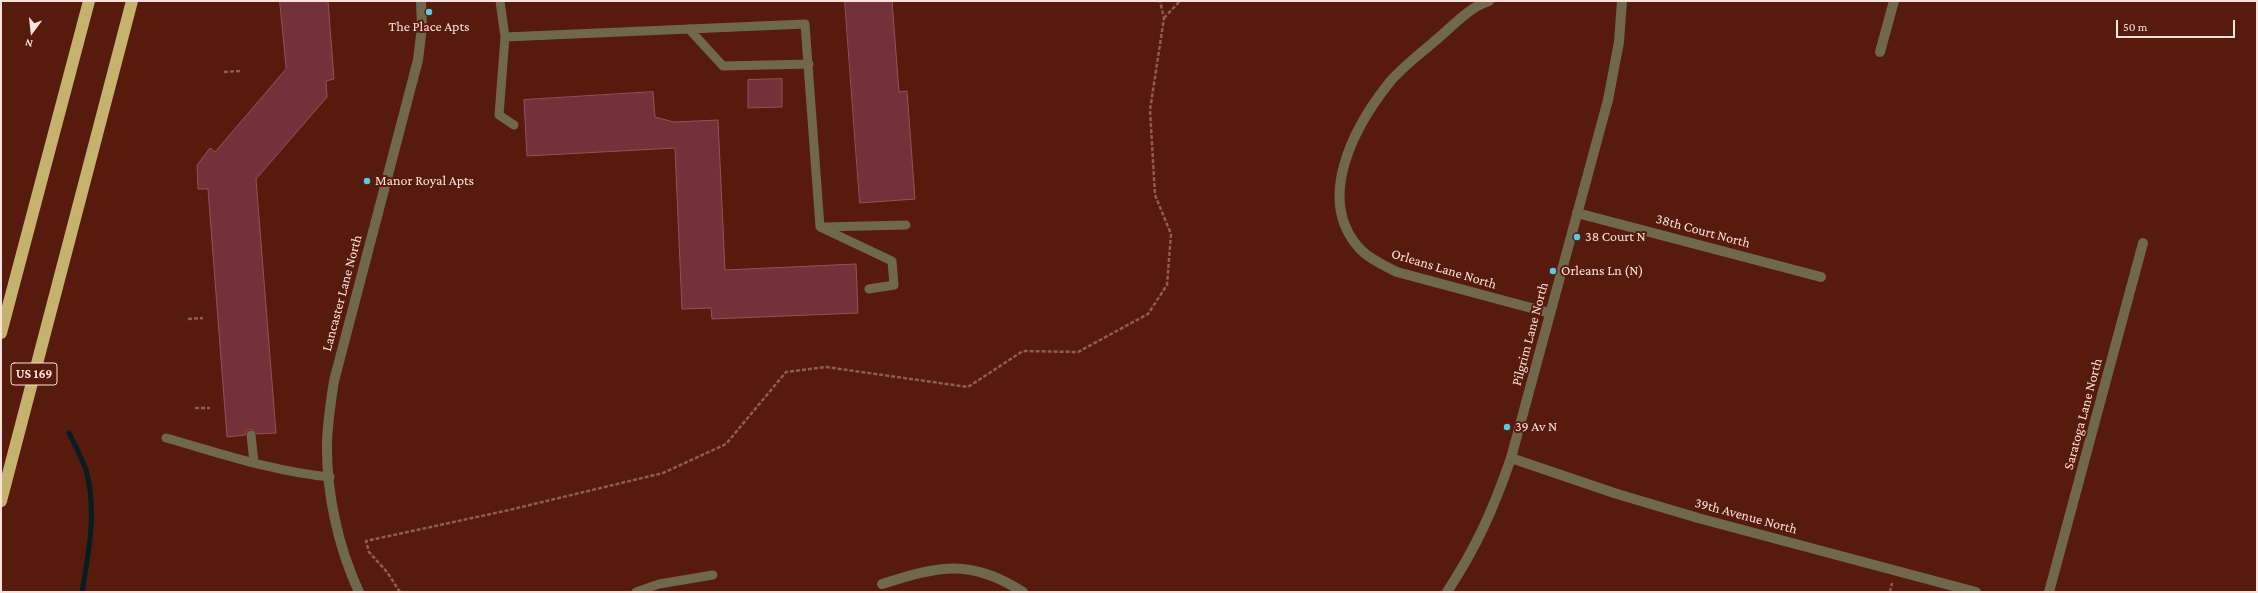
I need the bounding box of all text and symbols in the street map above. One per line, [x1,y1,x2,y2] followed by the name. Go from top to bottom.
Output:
[424,7,434,17] marker: The Place Apts
[12,12,52,52] north arrow
[2118,12,2237,38] scale bar
[389,19,469,35] place label: The Place Apts
[2123,20,2147,34] text: 50 m
[24,37,34,50] text: N
[375,173,474,189] place label: Manor Royal Apts
[362,176,372,186] marker: Manor Royal Apts
[1654,210,1752,252] street label: 38th Court North
[1585,229,1646,245] place label: 38 Court N
[1572,232,1582,242] marker: 38 Court N
[318,233,366,353] street label: Lancaster Lane North
[1389,245,1499,293] street label: Orleans Lane North
[1561,263,1643,279] place label: Orleans Ln (N)
[1548,266,1558,276] marker: Orleans Ln (N)
[1508,280,1552,388] street label: Pilgrim Lane North
[2060,357,2106,471] street label: Saratoga Lane North
[11,363,57,385] road number: US 169
[1515,419,1557,435] place label: 39 Av N
[1502,422,1512,432] marker: 39 Av N
[1693,494,1799,538] street label: 39th Avenue North

